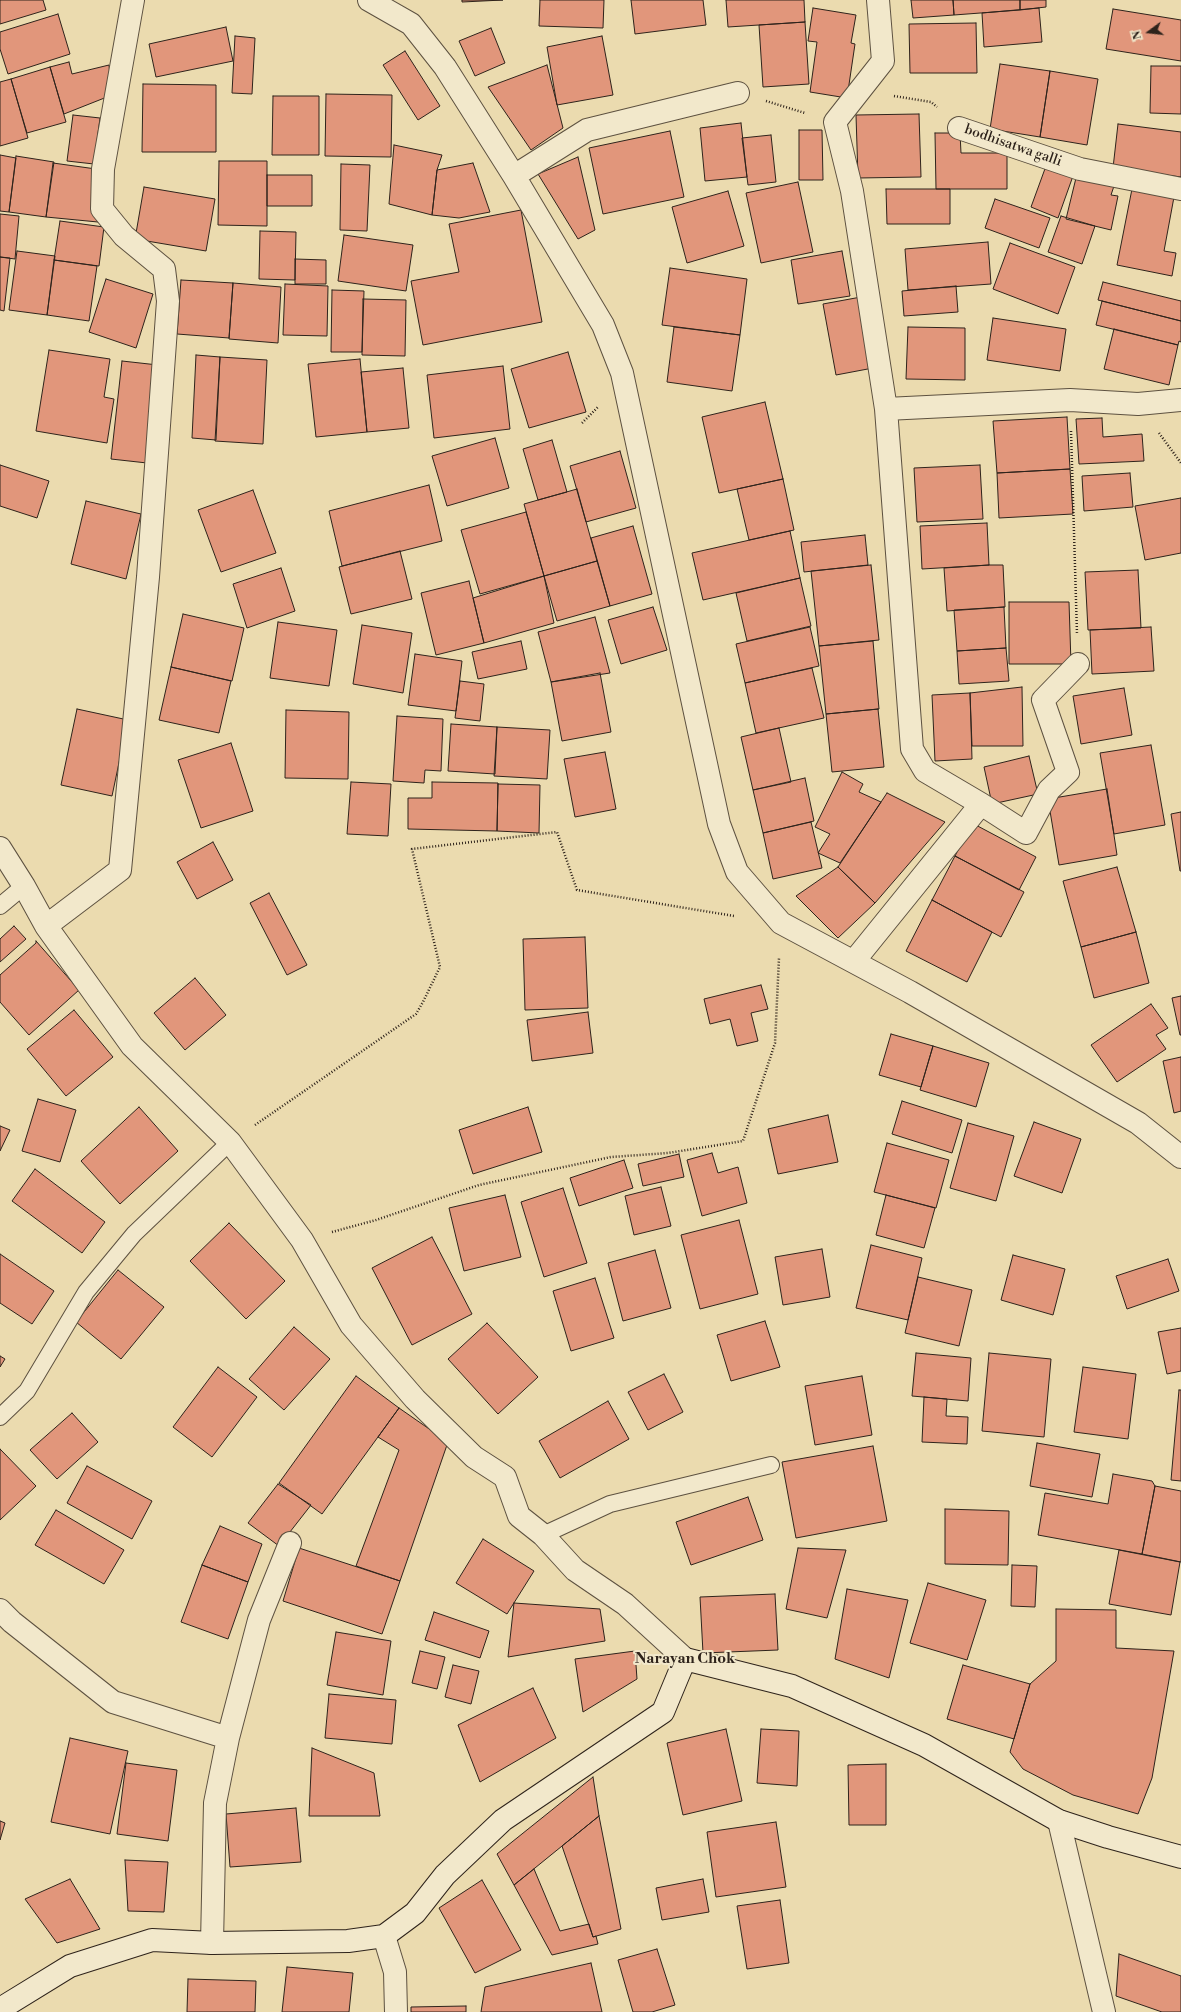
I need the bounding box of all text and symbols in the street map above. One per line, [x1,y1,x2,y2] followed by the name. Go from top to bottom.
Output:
[1129,12,1169,52] north arrow
[1130,29,1145,41] text: N
[962,121,1064,171] street label: bodhisatwa galli
[635,1650,735,1668] district label: Narayan Chok

